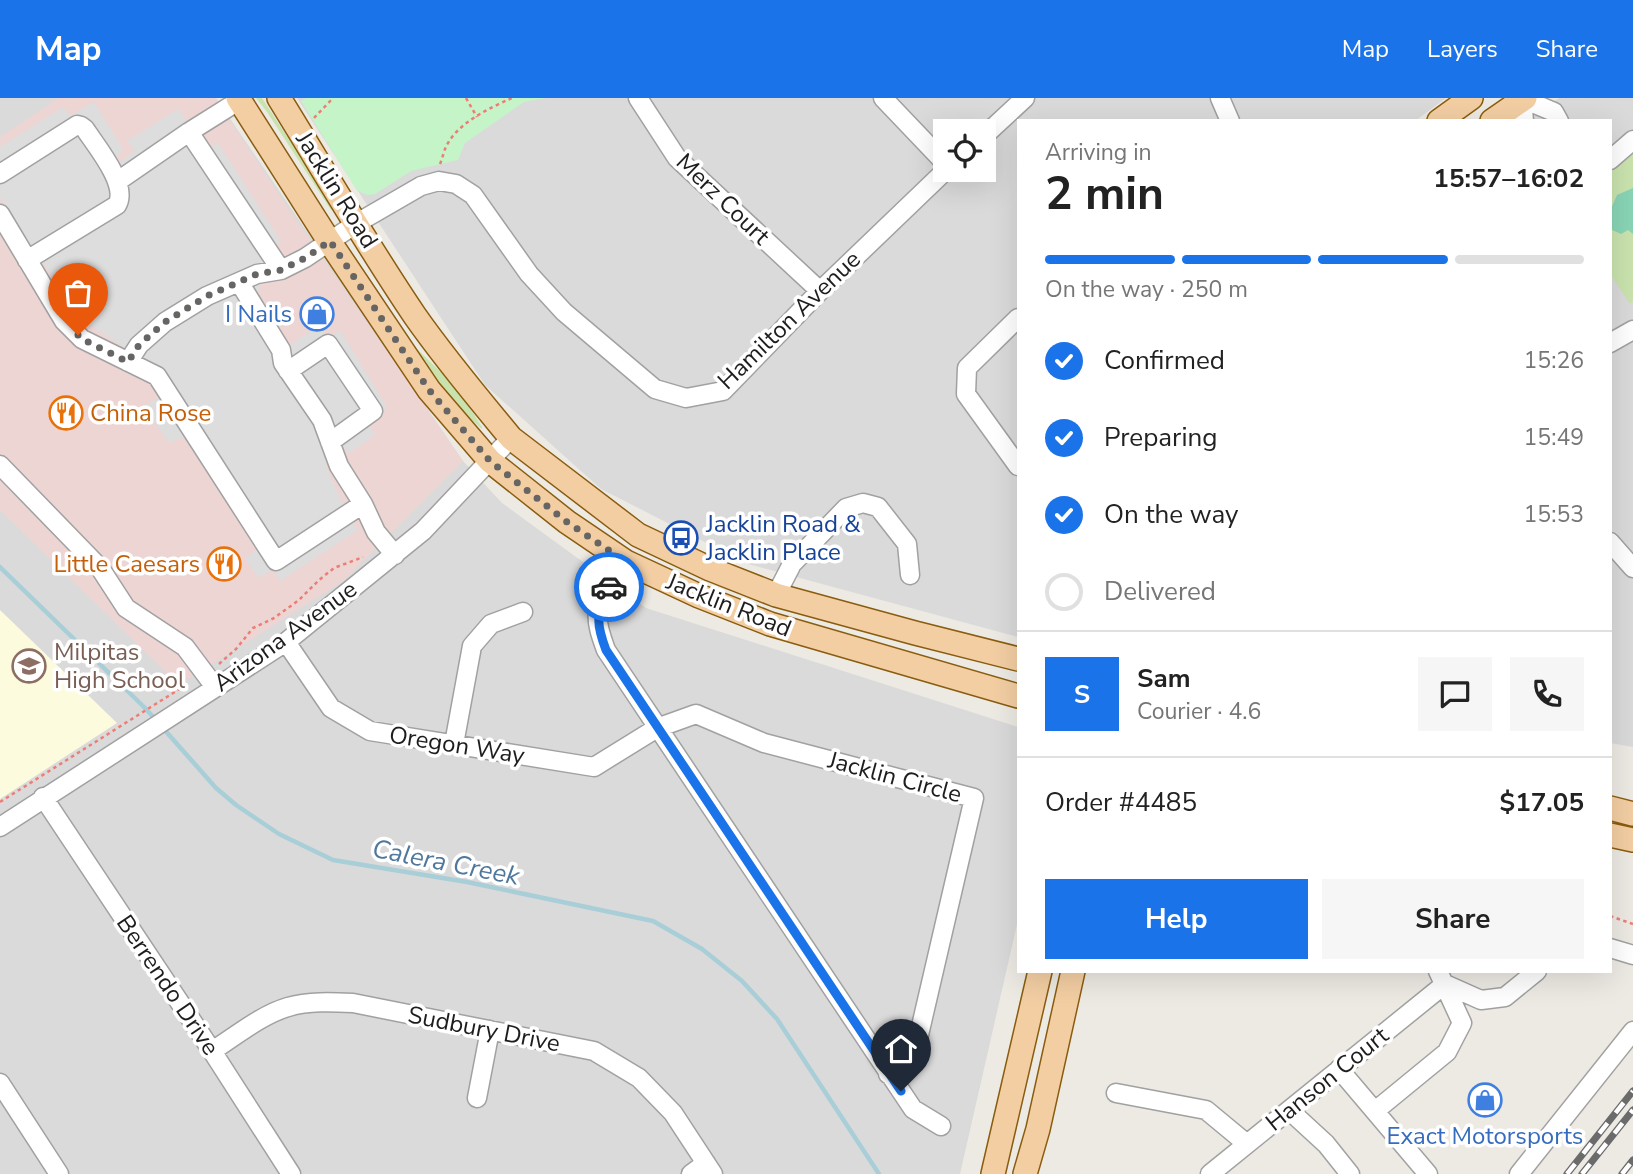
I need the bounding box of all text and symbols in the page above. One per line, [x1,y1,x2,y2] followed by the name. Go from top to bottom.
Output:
[35,27,102,72] text: Map
[1342,33,1389,65] text: Map
[1427,33,1498,65] text: Layers
[1536,33,1598,65] text: Share
[933,119,996,182] map controls
[933,119,996,182] button: locate
[288,125,386,254] street label: Jacklin Road
[1045,137,1152,168] text: Arriving in
[669,146,777,252] street label: Merz Court
[1433,161,1584,196] text: 15:57–16:02
[1045,162,1164,225] text: 2 min
[711,244,867,396] street label: Hamilton Avenue
[48,263,108,335] pin
[59,274,97,312] icon: bag
[1045,274,1248,305] text: On the way · 250 m
[298,295,336,333] shop icon: I Nails
[225,298,292,330] place label: I Nails
[1045,342,1083,380] icon: check
[1104,343,1225,378] text: Confirmed
[1524,345,1584,376] text: 15:26
[47,394,85,432] restaurant icon: China Rose
[90,397,211,429] place label: China Rose
[1045,419,1083,457] icon: check
[1104,420,1217,455] text: Preparing
[1524,422,1584,453] text: 15:49
[1045,496,1083,534] icon: check
[1104,497,1238,532] text: On the way
[1524,499,1584,530] text: 15:53
[705,508,861,568] place label: Jacklin Road & Jacklin Place
[662,519,700,557] bus stop icon: Jacklin Road & Jacklin Place
[205,545,243,583] restaurant icon: Little Caesars
[53,548,200,580] place label: Little Caesars
[574,552,644,622] courier
[661,565,796,645] street label: Jacklin Road
[590,568,628,606] icon: car
[207,573,363,699] street label: Arizona Avenue
[1104,574,1216,609] text: Delivered
[54,636,185,696] place label: Milpitas High School
[10,647,48,685] school or university icon: Milpitas High School
[1418,657,1492,731] button: chat
[1510,657,1584,731] button: phone
[1137,661,1190,696] text: Sam
[1074,677,1090,712] text: S
[1137,696,1261,727] text: Courier · 4.6
[387,718,528,772] street label: Oregon Way
[824,744,965,810] street label: Jacklin Circle
[1045,785,1197,820] text: Order #4485
[1500,785,1584,820] text: $17.05
[369,831,523,894] water label: Calera Creek
[1045,879,1308,959] button: Help
[1322,879,1584,959] button: Share
[109,909,227,1061] street label: Berrendo Drive
[405,999,563,1059] street label: Sudbury Drive
[871,1019,931,1091] pin
[1259,1019,1395,1138] street label: Hanson Court
[882,1030,920,1068] icon: home
[1466,1081,1504,1119] shop icon: Exact Motorsports
[1387,1120,1583,1152] place label: Exact Motorsports

